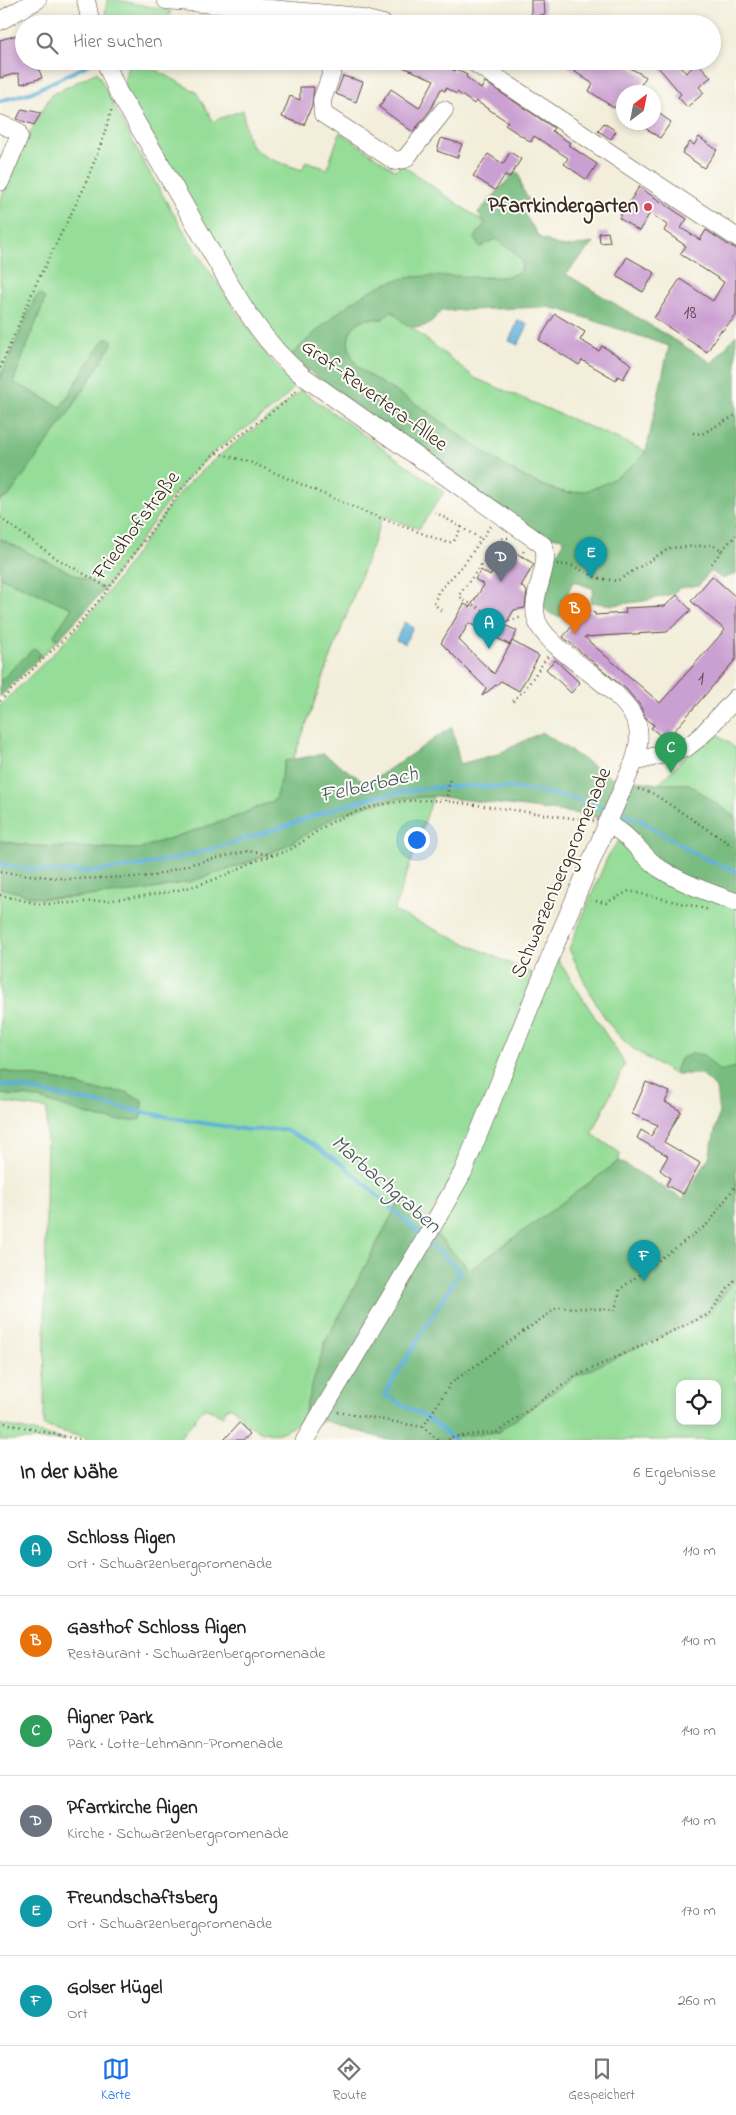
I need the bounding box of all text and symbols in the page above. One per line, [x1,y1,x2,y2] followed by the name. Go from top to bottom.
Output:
[15,15,721,70] search box
[33,29,61,57] icon: search
[73,29,162,56] text: Hier suchen
[616,85,661,130] north arrow
[488,192,638,224] place label: Pfarrkindergarten
[642,201,654,213] marker: Pfarrkindergarten
[683,300,697,327] house number: 18
[294,332,454,460] street label: Graf-Revertera-Allee
[85,465,188,588] street label: Friedhofstraße
[575,537,607,578] pin: E
[485,541,517,582] pin: D
[559,593,591,634] pin: B
[473,608,505,649] pin: A
[698,666,704,693] house number: 1
[655,732,687,773] pin: C
[317,759,422,813] water label: Felberbach
[504,762,622,984] street label: Schwarzenbergpromenade
[404,827,430,853] your location
[323,1128,448,1243] water label: Marbachgraben
[628,1240,660,1281] pin: F
[676,1380,721,1425] map controls
[676,1380,721,1425] button: locate
[20,1458,118,1488] text: In der Nähe
[633,1461,716,1485] text: 6 Ergebnisse
[67,1525,175,1552] text: Schloss Aigen
[31,1539,41,1563] text: A
[682,1539,716,1563] text: 110 m
[67,1552,272,1576] text: Ort · Schwarzenbergpromenade
[67,1615,246,1642] text: Gasthof Schloss Aigen
[31,1629,41,1653] text: B
[681,1629,716,1653] text: 140 m
[67,1642,325,1666] text: Restaurant · Schwarzenbergpromenade
[67,1705,154,1732] text: Aigner Park
[32,1719,40,1743] text: C
[681,1719,716,1743] text: 140 m
[67,1732,283,1756] text: Park · Lotte-Lehmann-Promenade
[67,1795,198,1822] text: Pfarrkirche Aigen
[30,1809,42,1833] text: D
[681,1809,716,1833] text: 140 m
[67,1822,289,1846] text: Kirche · Schwarzenbergpromenade
[67,1885,218,1912] text: Freundschaftsberg
[31,1899,41,1923] text: E
[681,1899,716,1923] text: 170 m
[67,1912,272,1936] text: Ort · Schwarzenbergpromenade
[67,1975,162,2002] text: Golser Hügel
[31,1989,41,2013] text: F
[678,1989,716,2013] text: 260 m
[67,2002,88,2026] text: Ort
[101,2055,131,2106] tab: Karte
[332,2055,366,2106] tab: Route
[568,2055,635,2106] tab: Gespeichert

